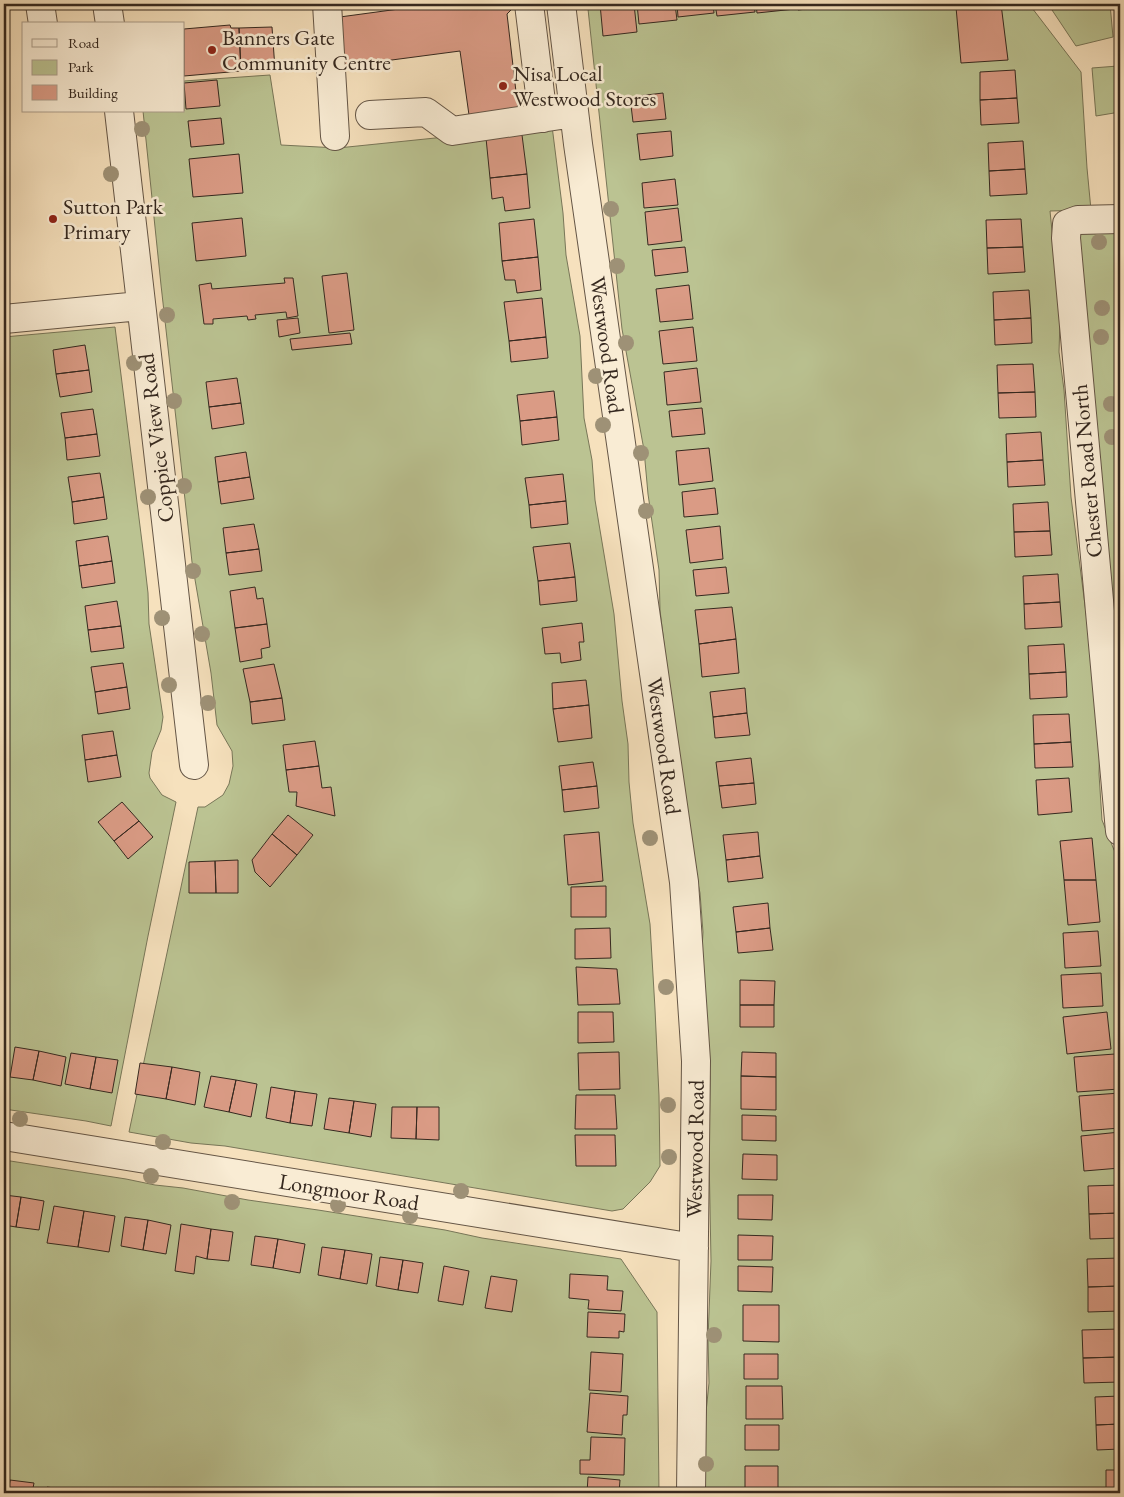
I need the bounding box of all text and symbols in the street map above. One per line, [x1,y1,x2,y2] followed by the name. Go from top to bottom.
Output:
[22,22,185,112] legend
[222,23,391,77] place label: Banners Gate Community Centre
[68,33,100,52] text: Road
[206,44,218,56] marker: Banners Gate Community Centre
[68,57,95,76] text: Park
[513,59,656,113] place label: Nisa Local Westwood Stores
[497,80,509,92] marker: Nisa Local Westwood Stores
[68,83,118,102] text: Building
[63,192,164,246] place label: Sutton Park Primary
[47,213,59,225] marker: Sutton Park Primary
[583,274,631,416] street label: Westwood Road
[131,351,181,524] street label: Coppice View Road
[1065,383,1109,559] street label: Chester Road North
[640,675,688,817] street label: Westwood Road
[679,1079,711,1218] street label: Westwood Road
[277,1167,422,1218] street label: Longmoor Road

